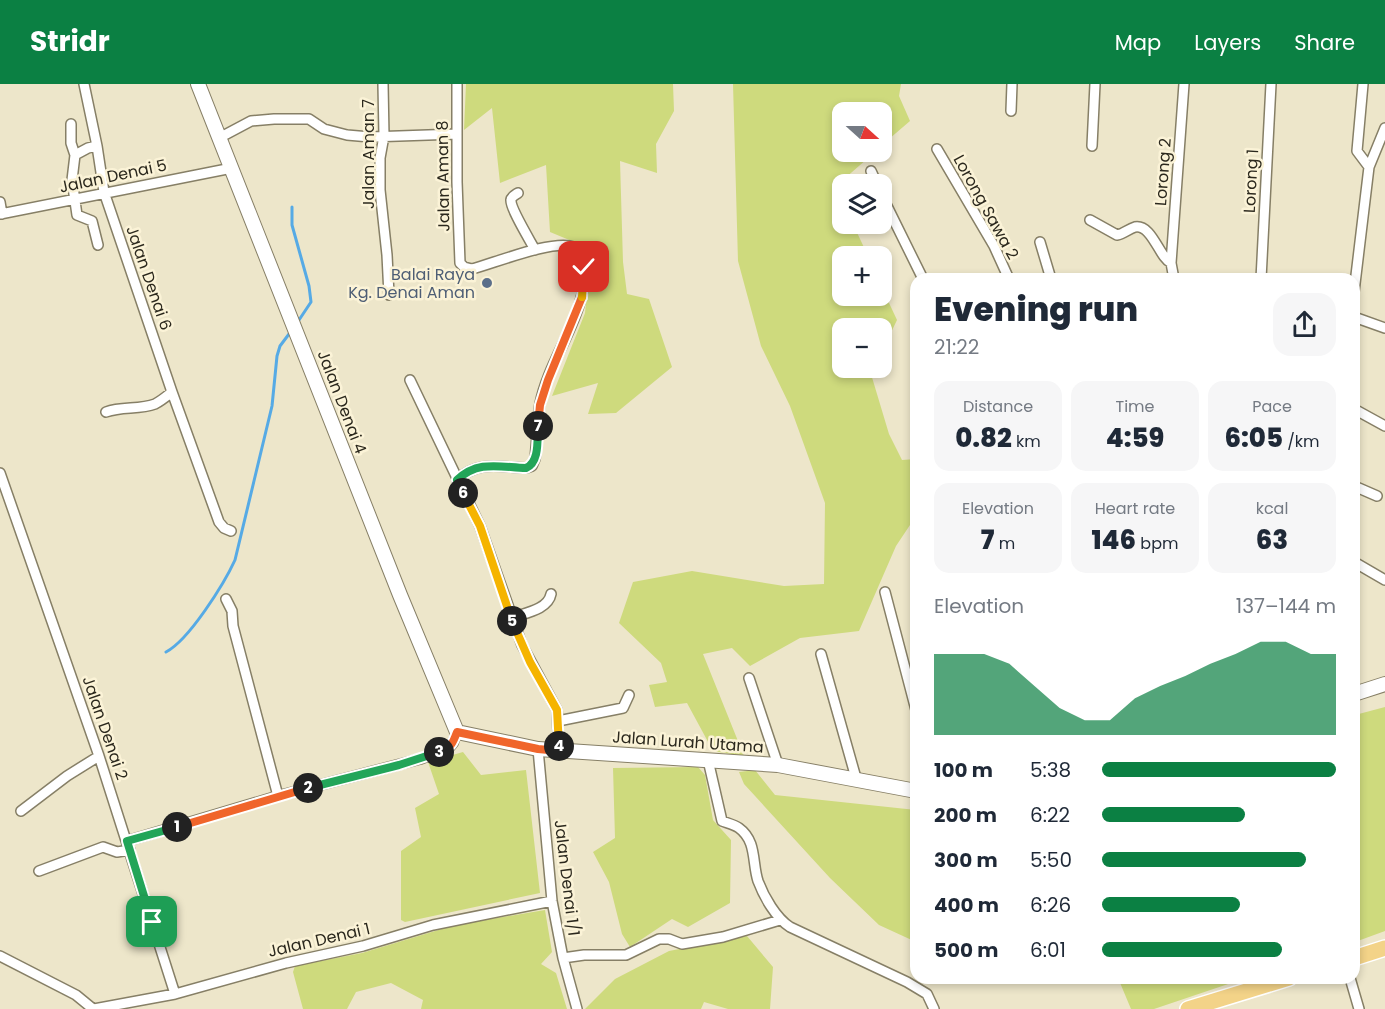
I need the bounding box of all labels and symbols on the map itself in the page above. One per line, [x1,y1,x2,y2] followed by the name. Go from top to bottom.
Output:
[357,99,380,209] street label: Jalan Aman 7
[832,102,892,162] north arrow
[431,120,455,232] street label: Jalan Aman 8
[1149,137,1177,207] street label: Lorong 2
[1238,149,1264,213] street label: Lorong 1
[948,151,1024,263] street label: Lorong Sawa 2
[57,153,169,199] street label: Jalan Denai 5
[120,223,178,333] street label: Jalan Denai 6
[558,241,609,292] pin
[348,263,475,304] place label: Balai Raya Kg. Denai Aman
[480,276,494,290] marker: Balai Raya Kg. Denai Aman
[312,347,372,457] street label: Jalan Denai 4
[523,411,553,441] pin: 7
[448,478,478,508] pin: 6
[497,606,527,636] pin: 5
[77,673,133,783] street label: Jalan Denai 2
[612,725,764,759] street label: Jalan Lurah Utama
[544,731,574,761] pin: 4
[424,737,454,767] pin: 3
[293,773,323,803] pin: 2
[162,812,192,842] pin: 1
[548,819,586,937] street label: Jalan Denai 1/1
[126,896,177,947] pin
[266,917,372,963] street label: Jalan Denai 1

